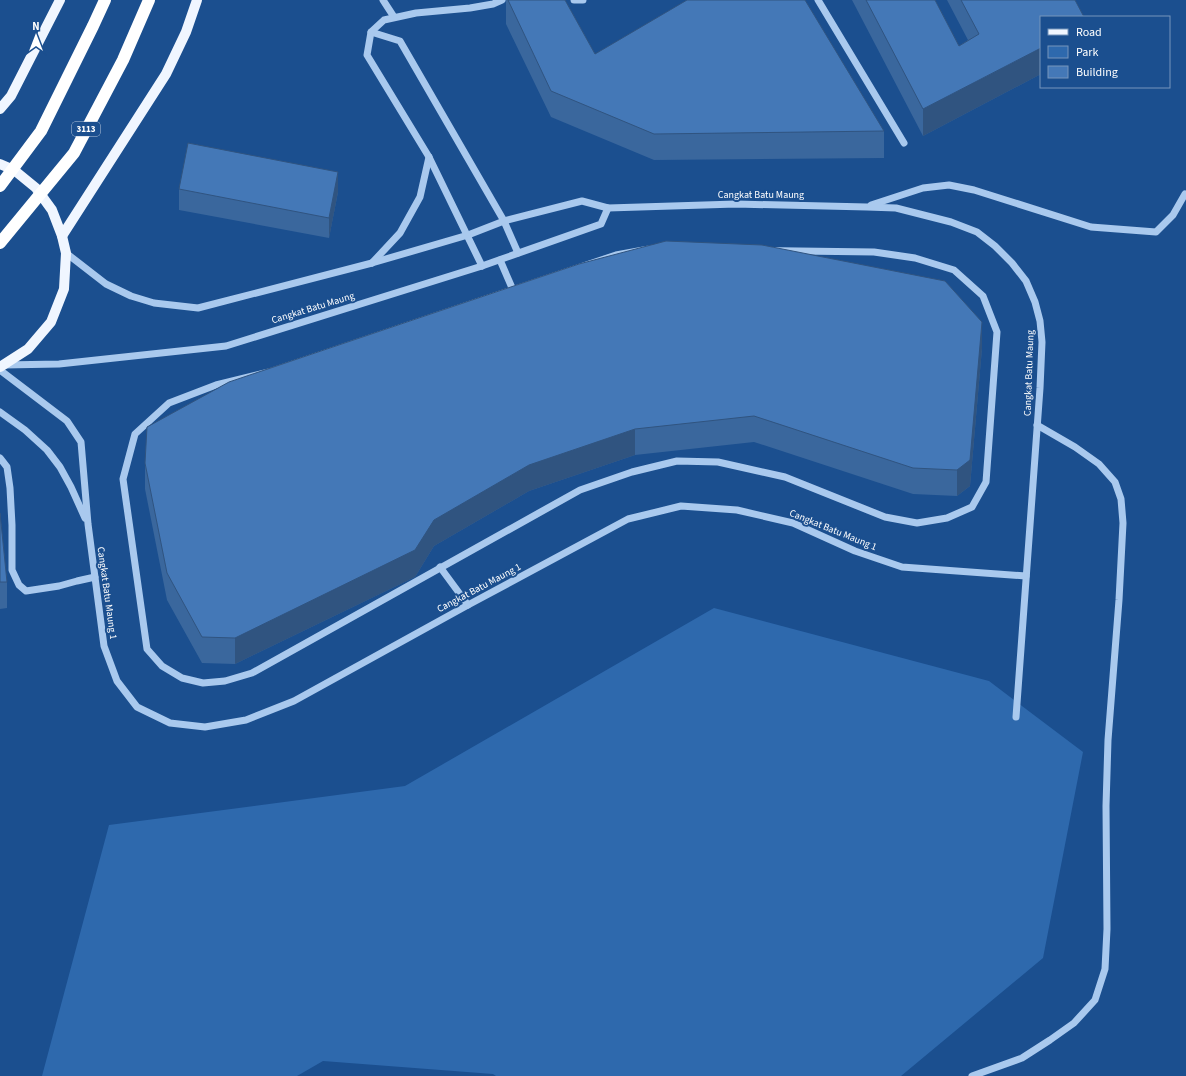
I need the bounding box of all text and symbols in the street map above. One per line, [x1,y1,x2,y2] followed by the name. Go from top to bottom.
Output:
[16,16,56,56] north arrow
[1040,16,1170,88] legend
[32,19,40,34] text: N
[1076,24,1102,41] text: Road
[1076,44,1098,61] text: Park
[1076,64,1118,81] text: Building
[72,122,100,136] road number: 3113
[718,188,804,202] street label: Cangkat Batu Maung
[270,289,356,327] street label: Cangkat Batu Maung
[1020,330,1038,416] street label: Cangkat Batu Maung
[787,506,879,554] street label: Cangkat Batu Maung 1
[94,546,120,640] street label: Cangkat Batu Maung 1
[435,560,523,616] street label: Cangkat Batu Maung 1

